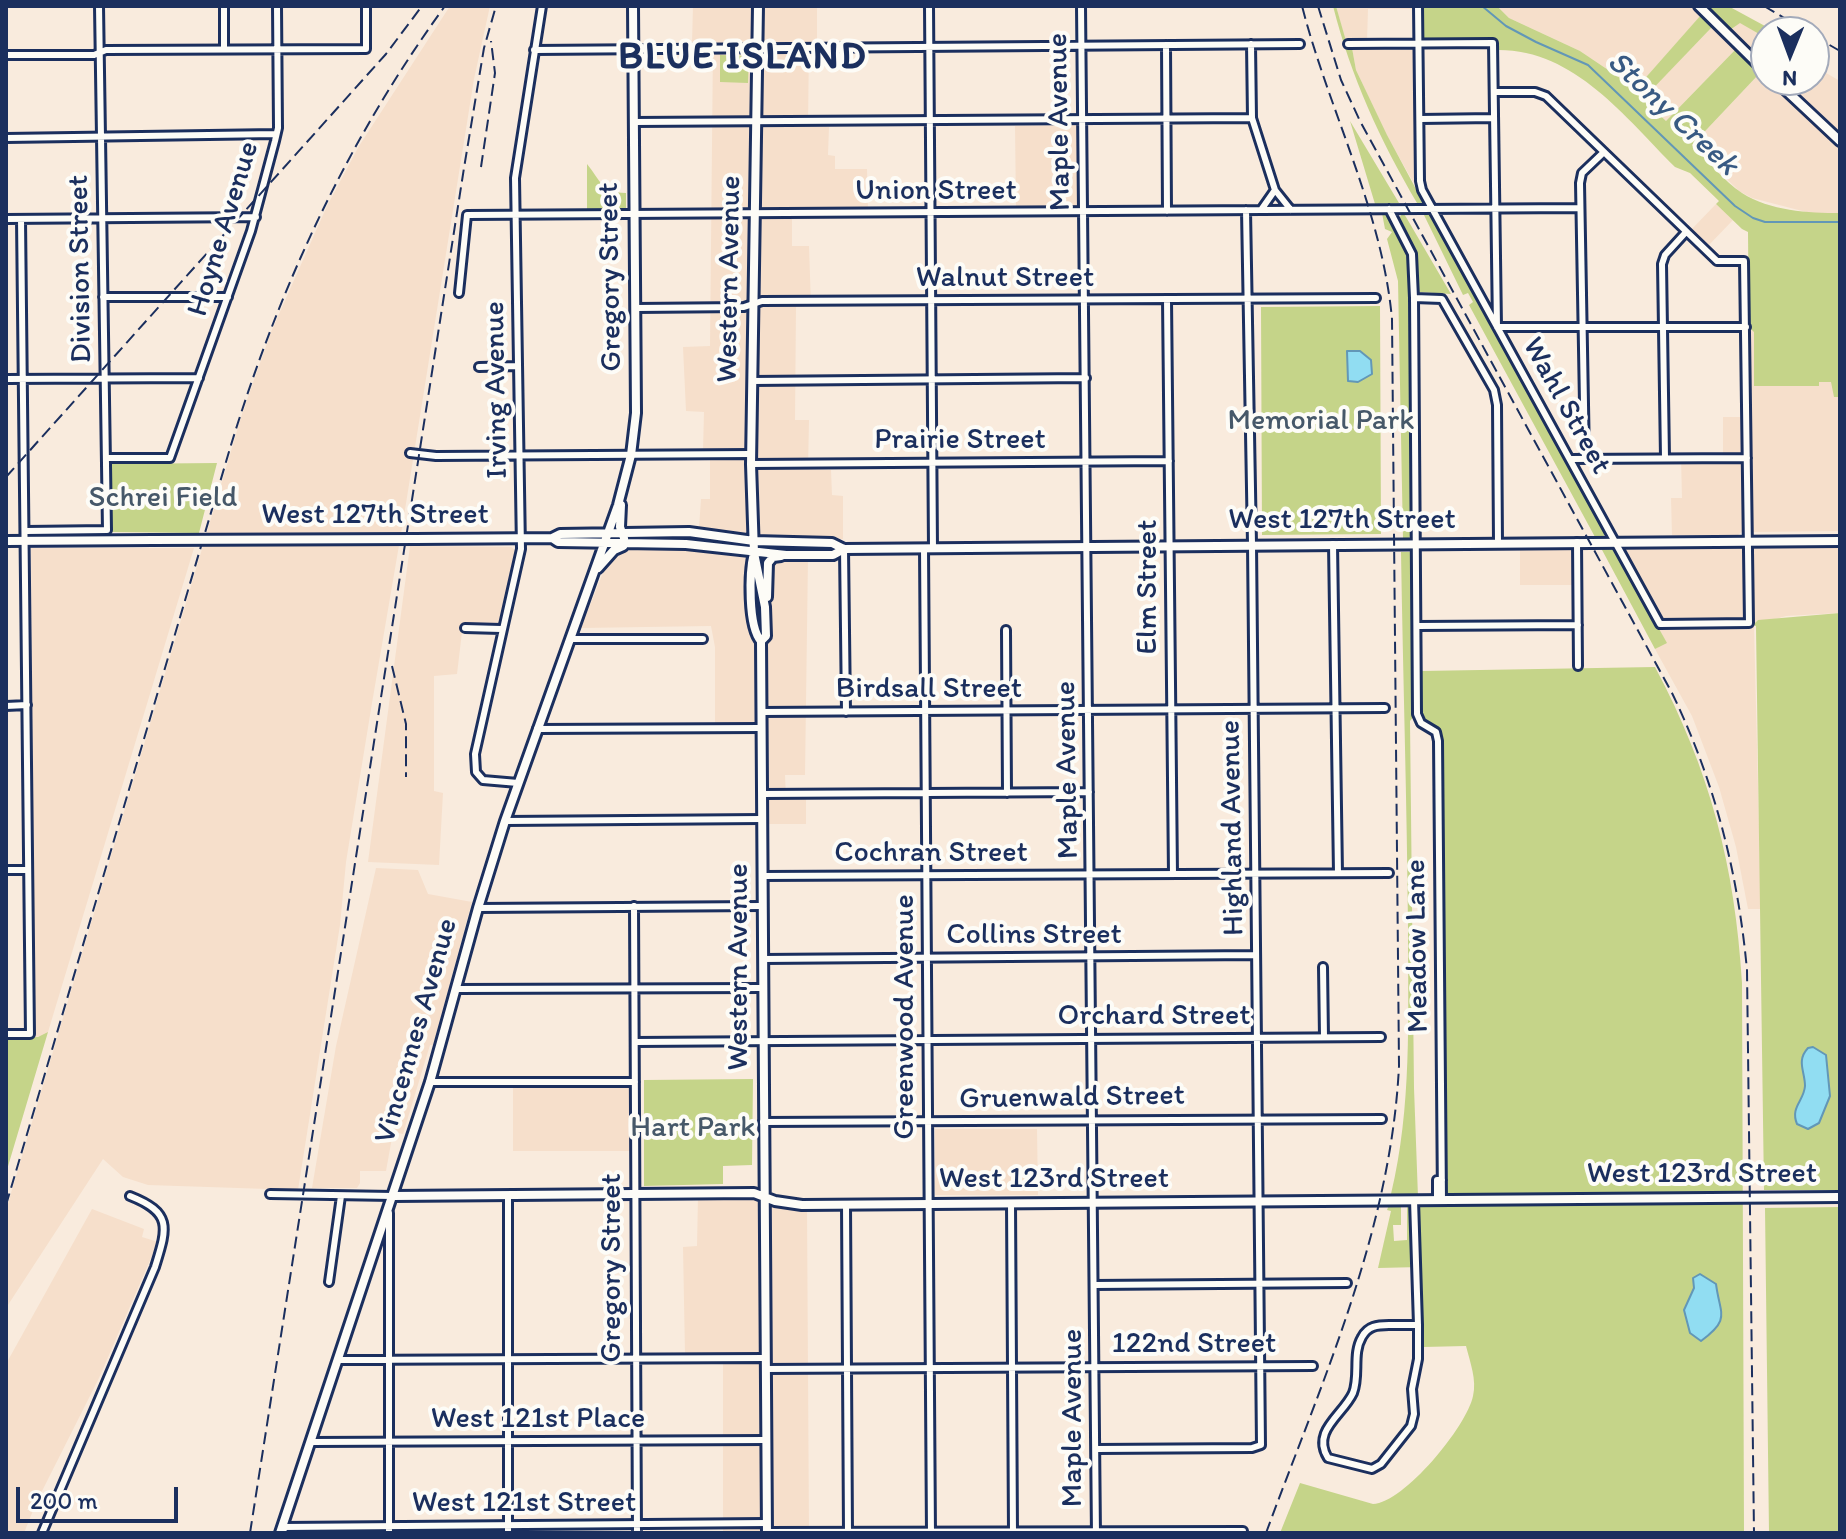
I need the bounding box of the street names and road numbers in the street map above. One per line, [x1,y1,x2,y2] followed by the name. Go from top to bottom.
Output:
[1040,33,1080,211] street label: Maple Avenue
[180,137,268,321] street label: Hoyne Avenue
[855,173,1017,209] street label: Union Street
[61,174,101,364] street label: Division Street
[710,175,750,383] street label: Western Avenue
[591,182,631,372] street label: Gregory Street
[916,260,1094,296] street label: Walnut Street
[477,301,517,479] street label: Irving Avenue
[1514,331,1618,481] street label: Wahl Street
[874,422,1046,458] street label: Prairie Street
[261,497,489,533] street label: West 127th Street
[1228,502,1456,538] street label: West 127th Street
[1130,519,1166,655] street label: Elm Street
[836,671,1022,707] street label: Birdsall Street
[1048,681,1088,859] street label: Maple Avenue
[1213,720,1253,936] street label: Highland Avenue
[834,835,1028,871] street label: Cochran Street
[1398,859,1438,1033] street label: Meadow Lane
[721,863,757,1071] street label: Western Avenue
[887,894,923,1140] street label: Greenwood Avenue
[368,914,466,1148] street label: Vincennes Avenue
[946,917,1122,953] street label: Collins Street
[1058,998,1250,1034] street label: Orchard Street
[959,1078,1185,1118] street label: Gruenwald Street
[1587,1156,1817,1192] street label: West 123rd Street
[939,1161,1169,1197] street label: West 123rd Street
[594,1173,630,1363] street label: Gregory Street
[1112,1326,1276,1362] street label: 122nd Street
[1055,1329,1091,1507] street label: Maple Avenue
[431,1401,645,1437] street label: West 121st Place
[412,1485,636,1521] street label: West 121st Street

